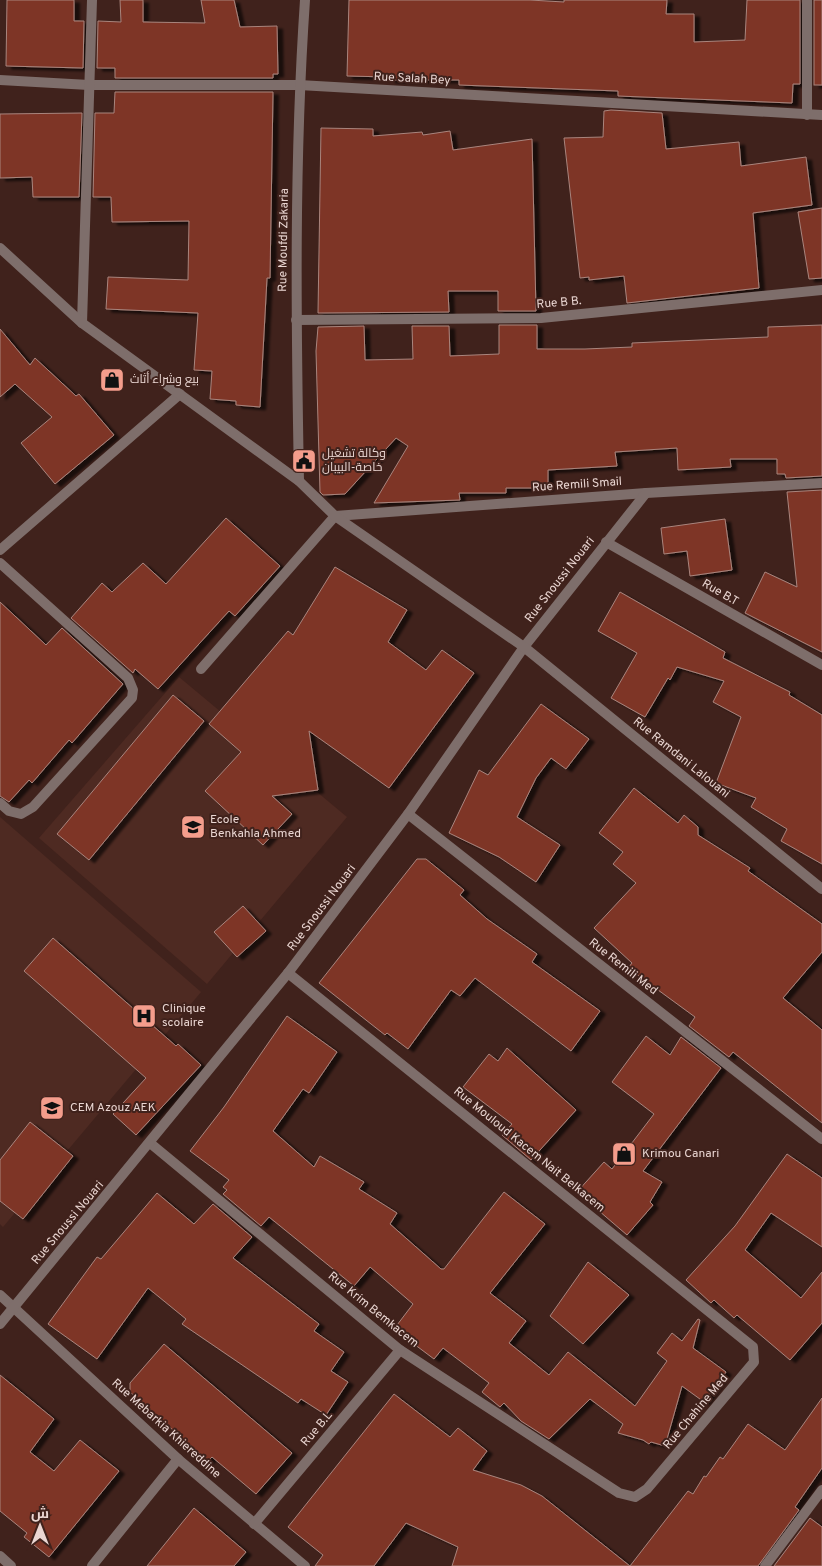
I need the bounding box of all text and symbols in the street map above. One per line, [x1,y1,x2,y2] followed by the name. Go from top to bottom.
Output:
[373,69,451,89] street label: Rue Salah Bey
[275,188,293,292] street label: Rue Moufdi Zakaria
[536,293,582,313] street label: Rue B B.
[99,367,125,393] shop icon: بيع وشراء أثاث
[130,371,199,388] place label: بيع وشراء أثاث
[322,446,386,476] place label: وكالة تشغيل خاصة-البيبان
[291,448,317,474] public building icon: وكالة تشغيل خاصة-البيبان
[531,474,623,496] street label: Rue Remili Smail
[521,534,599,626] street label: Rue Snoussi Nouari
[699,576,741,610] street label: Rue B.T
[629,714,733,802] street label: Rue Ramdani Lalouani
[210,812,301,842] place label: Ecole Benkahla Ahmed
[180,814,206,840] school or university icon: Ecole Benkahla Ahmed
[284,861,360,955] street label: Rue Snoussi Nouari
[585,935,661,999] street label: Rue Remili Med
[162,1001,206,1031] place label: Clinique scolaire
[131,1003,157,1029] hospital icon: Clinique scolaire
[450,1084,608,1216] street label: Rue Mouloud Kacem Nait Belkacem
[39,1095,65,1121] school or university icon: CEM Azouz AEK
[70,1100,156,1116] place label: CEM Azouz AEK
[611,1141,637,1167] shop icon: Krimou Canari
[642,1146,719,1162] place label: Krimou Canari
[28,1178,108,1268] street label: Rue Snoussi Nouari
[324,1268,422,1352] street label: Rue Krim Bemkacem
[660,1371,732,1453] street label: Rue Chahine Med
[108,1376,224,1482] street label: Rue Mebarkia Khiereddine
[298,1408,336,1450] street label: Rue B.L
[15,1501,65,1551] north arrow
[31,1505,49,1523] text: ش

